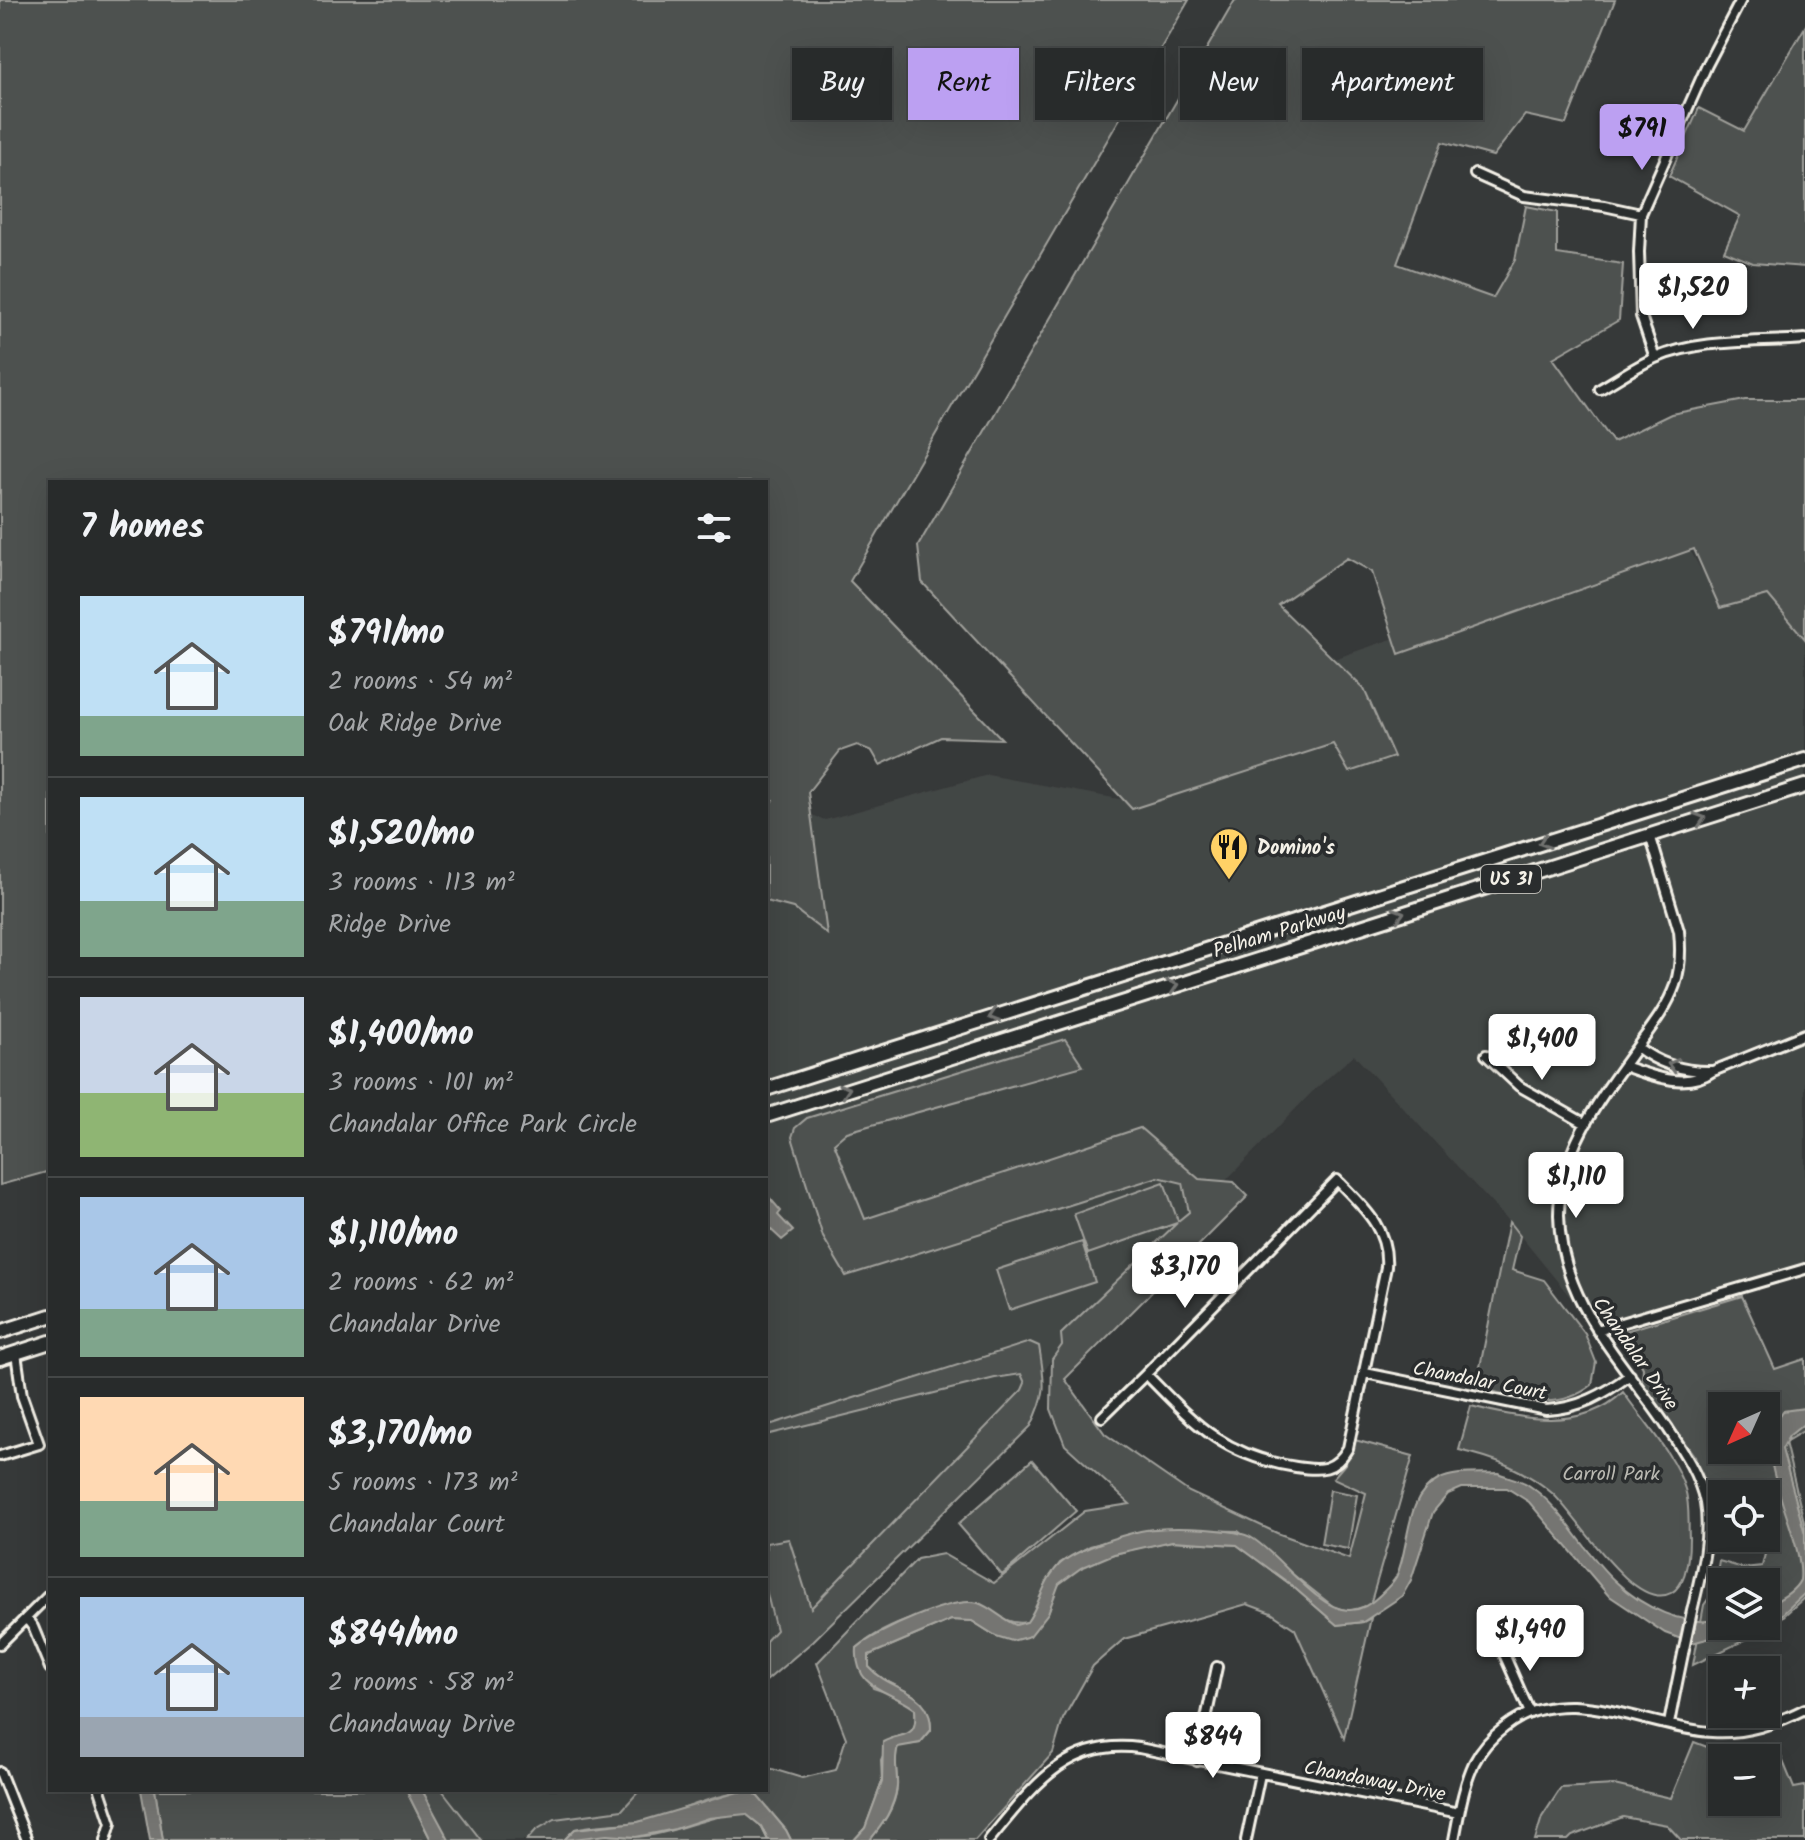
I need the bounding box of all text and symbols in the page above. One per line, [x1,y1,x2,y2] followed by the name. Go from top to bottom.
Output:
[792,48,892,120] chip: Buy
[908,48,1019,120] chip: Rent
[1035,48,1164,120] chip: Filters
[1180,48,1286,120] chip: New
[1302,48,1483,120] chip: Apartment
[1595,104,1689,172] pin: $791
[1618,109,1666,151] text: $791
[1628,263,1758,331] pin: $1,520
[1657,268,1729,310] text: $1,520
[80,501,204,555] text: 7 homes
[692,506,736,550] icon: filters
[328,607,445,661] text: $791/mo
[144,628,240,724] icon: home
[328,661,512,703] text: 2 rooms · 54 m²
[328,703,502,745] text: Oak Ridge Drive
[328,808,475,862] text: $1,520/mo
[1693,812,1706,828] one-way arrow
[1208,826,1250,881] restaurant icon: Domino's
[144,829,240,925] icon: home
[1257,833,1336,865] place label: Domino's
[1537,833,1551,849] one-way arrow
[328,862,515,904] text: 3 rooms · 113 m²
[1481,865,1541,893] road number: US 31
[1209,897,1350,968] street label: Pelham Parkway
[328,904,451,946] text: Ridge Drive
[1391,908,1405,924] one-way arrow
[1165,979,1179,995] one-way arrow
[988,1007,1002,1023] one-way arrow
[328,1008,474,1062] text: $1,400/mo
[1477,1014,1607,1082] pin: $1,400
[1507,1019,1577,1061] text: $1,400
[144,1029,240,1125] icon: home
[1667,1058,1680,1074] one-way arrow
[328,1062,513,1104] text: 3 rooms · 101 m²
[838,1084,852,1100] one-way arrow
[328,1104,637,1146] text: Chandalar Office Park Circle
[1511,1152,1641,1220] pin: $1,110
[1546,1157,1606,1199] text: $1,110
[328,1208,458,1262] text: $1,110/mo
[144,1229,240,1325] icon: home
[1120,1242,1250,1310] pin: $3,170
[1150,1247,1220,1289] text: $3,170
[328,1262,513,1304] text: 2 rooms · 62 m²
[1583,1291,1686,1418] street label: Chandalar Drive
[328,1304,501,1346] text: Chandalar Drive
[1410,1353,1550,1411] street label: Chandalar Court
[1708,1392,1780,1464] north arrow
[1708,1392,1780,1816] map controls
[328,1408,472,1462] text: $3,170/mo
[144,1429,240,1525] icon: home
[1562,1459,1660,1491] park label: Carroll Park
[328,1462,517,1504] text: 5 rooms · 173 m²
[1708,1480,1780,1552] button: locate
[328,1504,505,1546] text: Chandalar Court
[1708,1568,1780,1640] button: layers
[1465,1605,1595,1673] pin: $1,490
[328,1608,458,1662] text: $844/mo
[1495,1610,1565,1652] text: $1,490
[144,1629,240,1725] icon: home
[1708,1656,1780,1728] button: +
[328,1662,513,1704] text: 2 rooms · 58 m²
[328,1704,515,1746] text: Chandaway Drive
[1166,1712,1260,1780] pin: $844
[1183,1717,1243,1759] text: $844
[1708,1744,1780,1816] button: −
[1301,1753,1448,1811] street label: Chandaway Drive

